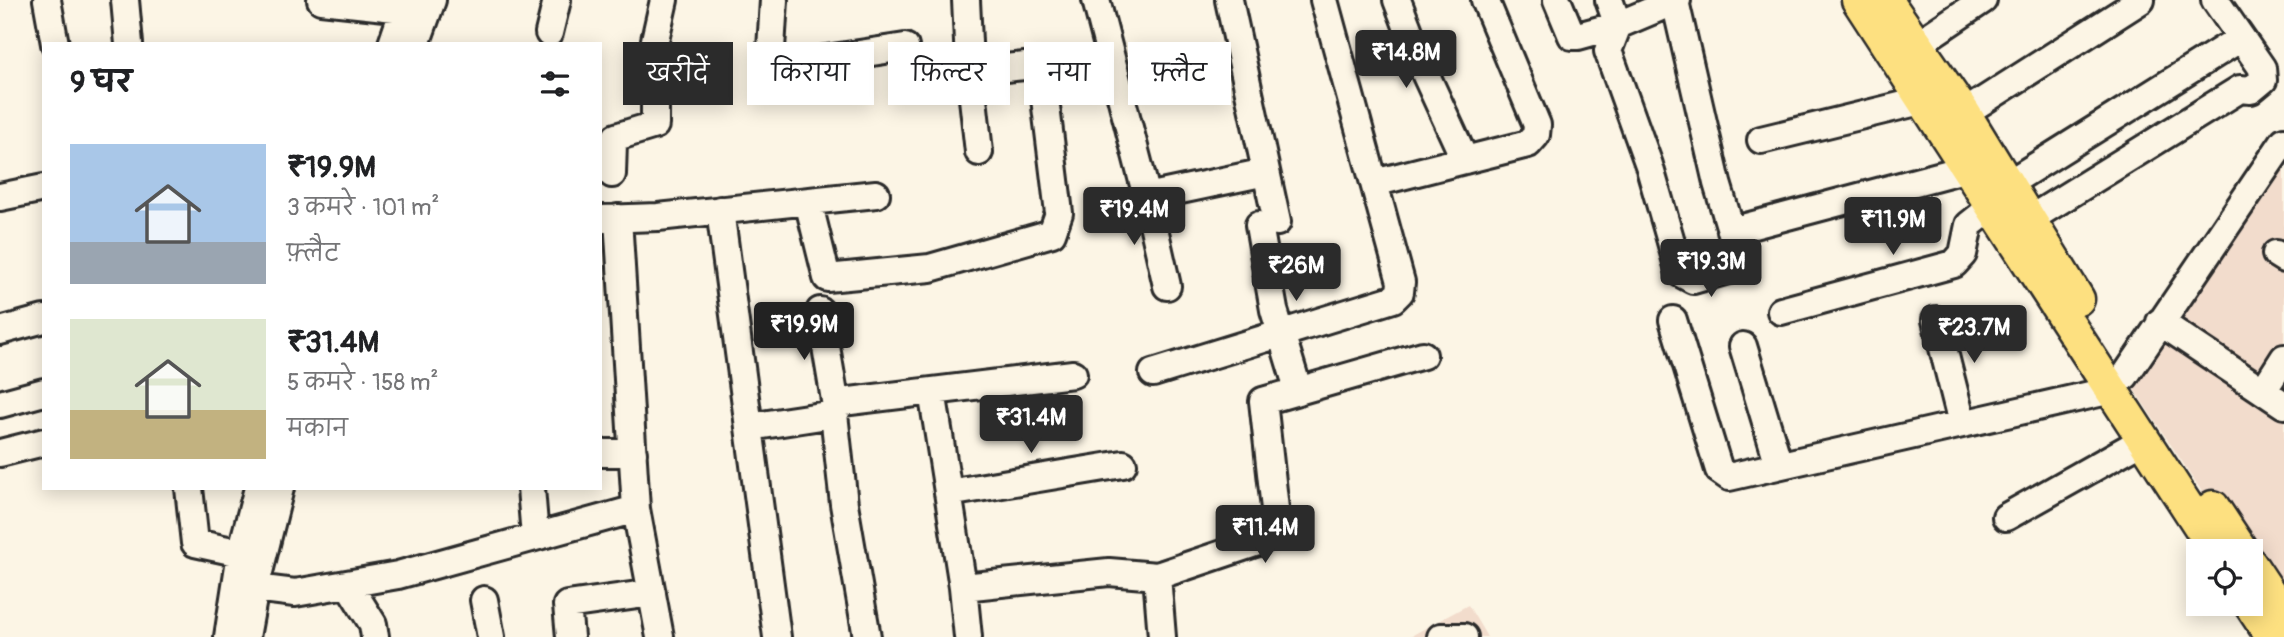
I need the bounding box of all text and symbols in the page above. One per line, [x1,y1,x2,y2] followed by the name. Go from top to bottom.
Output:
[1349,31,1463,90] pin: ₹14.8M
[1371,38,1441,67] text: ₹14.8M
[623,42,733,105] chip: खरीदें
[747,42,874,105] chip: किराया
[888,42,1010,105] chip: फ़िल्टर
[1024,42,1114,105] chip: नया
[1128,42,1231,105] chip: फ़्लैट
[70,64,132,101] text: 9 घर
[536,65,574,103] icon: filters
[287,149,376,186] text: ₹19.9M
[126,172,210,256] icon: home
[1077,188,1191,247] pin: ₹19.4M
[287,193,439,222] text: 3 कमरे · 101 m²
[1099,195,1169,224] text: ₹19.4M
[1836,198,1950,257] pin: ₹11.9M
[1860,205,1926,234] text: ₹11.9M
[287,239,339,268] text: फ़्लैट
[1654,240,1768,299] pin: ₹19.3M
[1255,244,1337,303] pin: ₹26M
[1676,247,1746,276] text: ₹19.3M
[1268,251,1324,280] text: ₹26M
[747,302,861,362] pin: ₹19.9M
[1917,306,2031,365] pin: ₹23.7M
[770,310,838,339] text: ₹19.9M
[1938,313,2010,342] text: ₹23.7M
[287,324,379,361] text: ₹31.4M
[126,347,210,431] icon: home
[287,368,438,397] text: 5 कमरे · 158 m²
[974,396,1088,455] pin: ₹31.4M
[996,403,1066,432] text: ₹31.4M
[287,414,348,443] text: मकान
[1208,505,1322,565] pin: ₹11.4M
[1232,513,1298,542] text: ₹11.4M
[2186,539,2263,616] map controls
[2186,539,2263,616] button: locate

